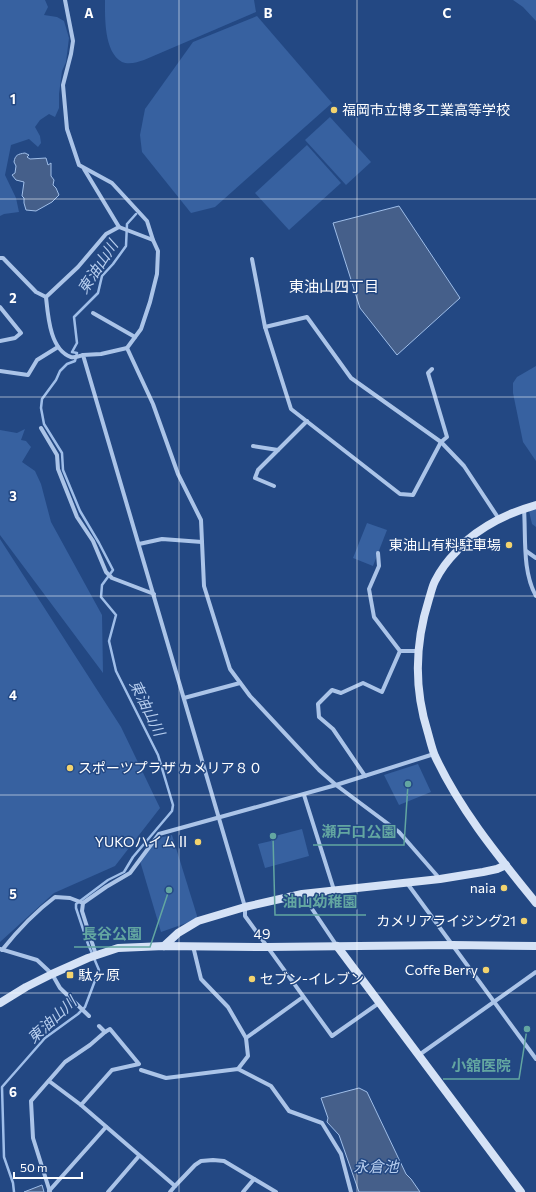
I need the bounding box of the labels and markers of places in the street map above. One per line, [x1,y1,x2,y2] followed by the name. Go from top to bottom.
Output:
[342,101,510,118] place label: 福岡市立博多工業高等学校
[329,105,339,115] marker: 福岡市立博多工業高等学校
[389,536,501,553] place label: 東油山有料駐車場
[504,540,514,550] marker: 東油山有料駐車場
[78,759,262,776] place label: スポーツプラザ カメリア８０
[65,763,75,773] marker: スポーツプラザ カメリア８０
[313,818,404,845] callout: 瀬戸口公園
[95,833,190,850] place label: YUKOハイムⅡ
[193,837,203,847] marker: YUKOハイムⅡ
[470,879,496,896] place label: naia
[499,883,509,893] marker: naia
[275,888,366,915] callout: 油山幼稚園
[376,912,516,929] place label: カメリアライジング21
[519,916,529,926] marker: カメリアライジング21
[74,920,150,947] callout: 長谷公園
[405,961,478,978] place label: Coffe Berry
[481,965,491,975] marker: Coffe Berry
[78,966,120,983] place label: 駄ヶ原
[65,970,75,980] marker: 駄ヶ原
[260,970,364,987] place label: セブン-イレブン
[247,974,257,984] marker: セブン-イレブン
[443,1052,519,1079] callout: 小舘医院

